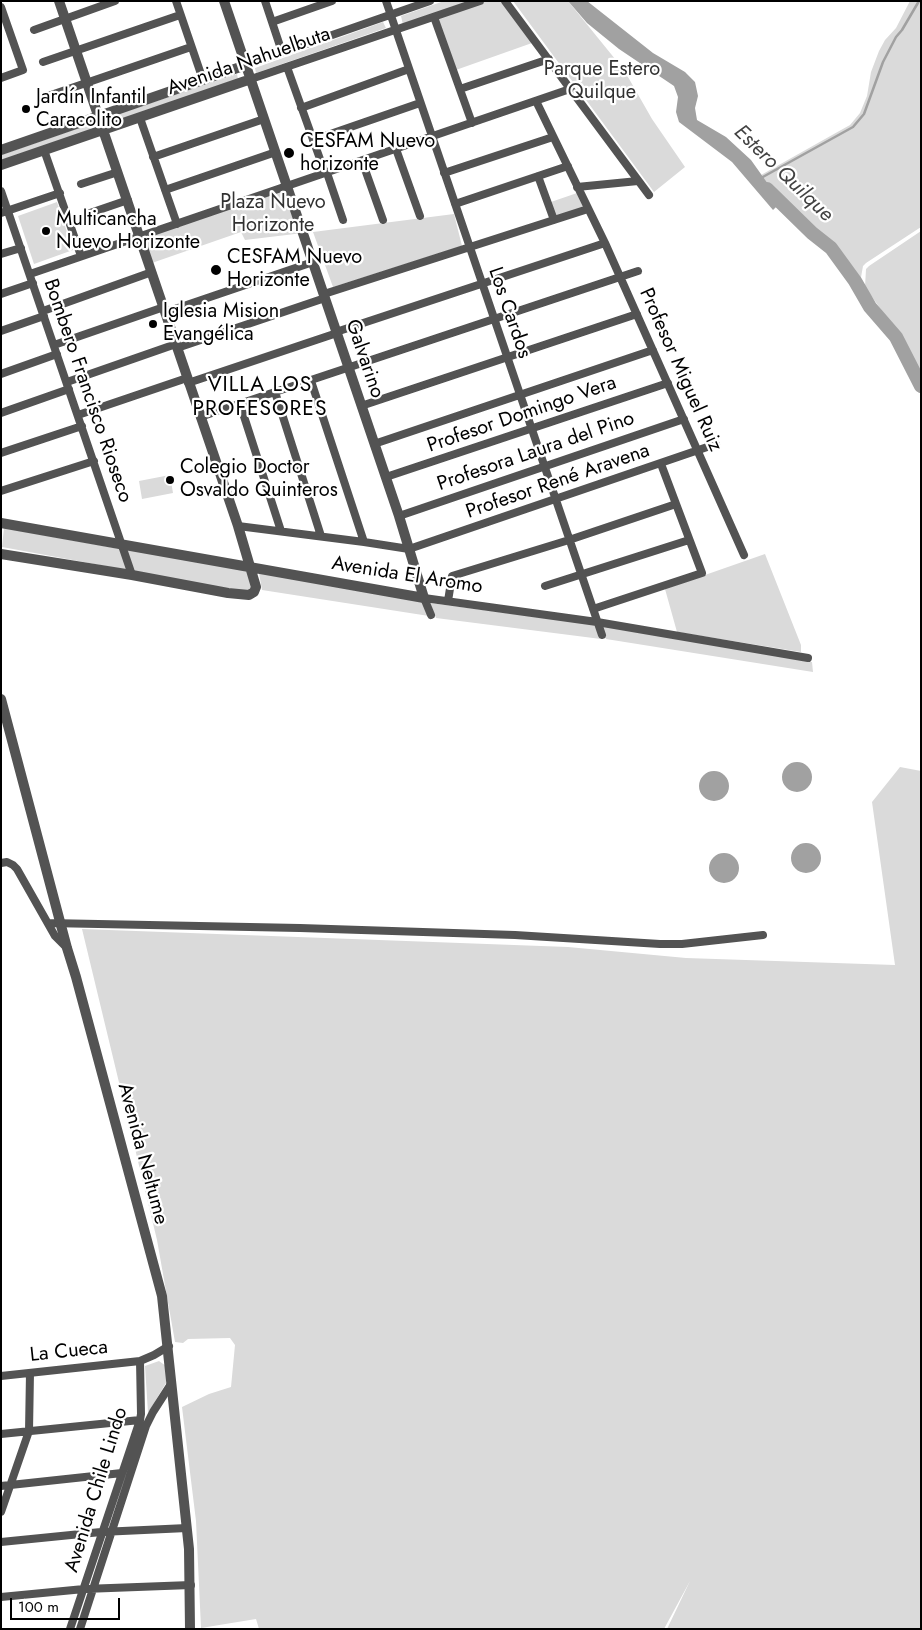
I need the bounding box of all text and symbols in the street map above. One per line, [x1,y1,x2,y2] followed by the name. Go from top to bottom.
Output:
[164,23,334,101] street label: Avenida Nahuelbuta
[544,58,660,105] park label: Parque Estero Quilque
[36,86,146,133] place label: Jardín Infantil Caracolito
[20,103,32,115] marker: Jardín Infantil Caracolito
[728,120,838,228] water label: Estero Quilque
[300,130,435,177] place label: CESFAM Nuevo horizonte
[282,146,296,160] marker: CESFAM Nuevo horizonte
[220,191,326,238] park label: Plaza Nuevo Horizonte
[56,208,200,255] place label: Multicancha Nuevo Horizonte
[40,225,52,237] marker: Multicancha Nuevo Horizonte
[227,246,362,293] place label: CESFAM Nuevo Horizonte
[209,263,223,277] marker: CESFAM Nuevo Horizonte
[482,264,536,362] street label: Los Cardos
[37,276,137,506] street label: Bombero Francisco Rioseco
[633,285,727,455] street label: Profesor Miguel Ruiz
[163,300,279,347] place label: Iglesia Mision Evangélica
[339,317,389,401] street label: Galvarino
[147,318,159,330] marker: Iglesia Mision Evangélica
[424,371,620,459] street label: Profesor Domingo Vera
[191,373,329,423] district label: VILLA LOS PROFESORES
[434,407,638,497] street label: Profesora Laura del Pino
[463,439,653,525] street label: Profesor René Aravena
[180,456,338,503] place label: Colegio Doctor Osvaldo Quinteros
[164,474,176,486] marker: Colegio Doctor Osvaldo Quinteros
[330,552,484,600] street label: Avenida El Aromo
[112,1081,172,1227] street label: Avenida Neltume
[29,1336,109,1368] street label: La Cueca
[61,1405,133,1575] street label: Avenida Chile Lindo
[12,1588,122,1620] scale bar
[18,1596,59,1618] text: 100 m

